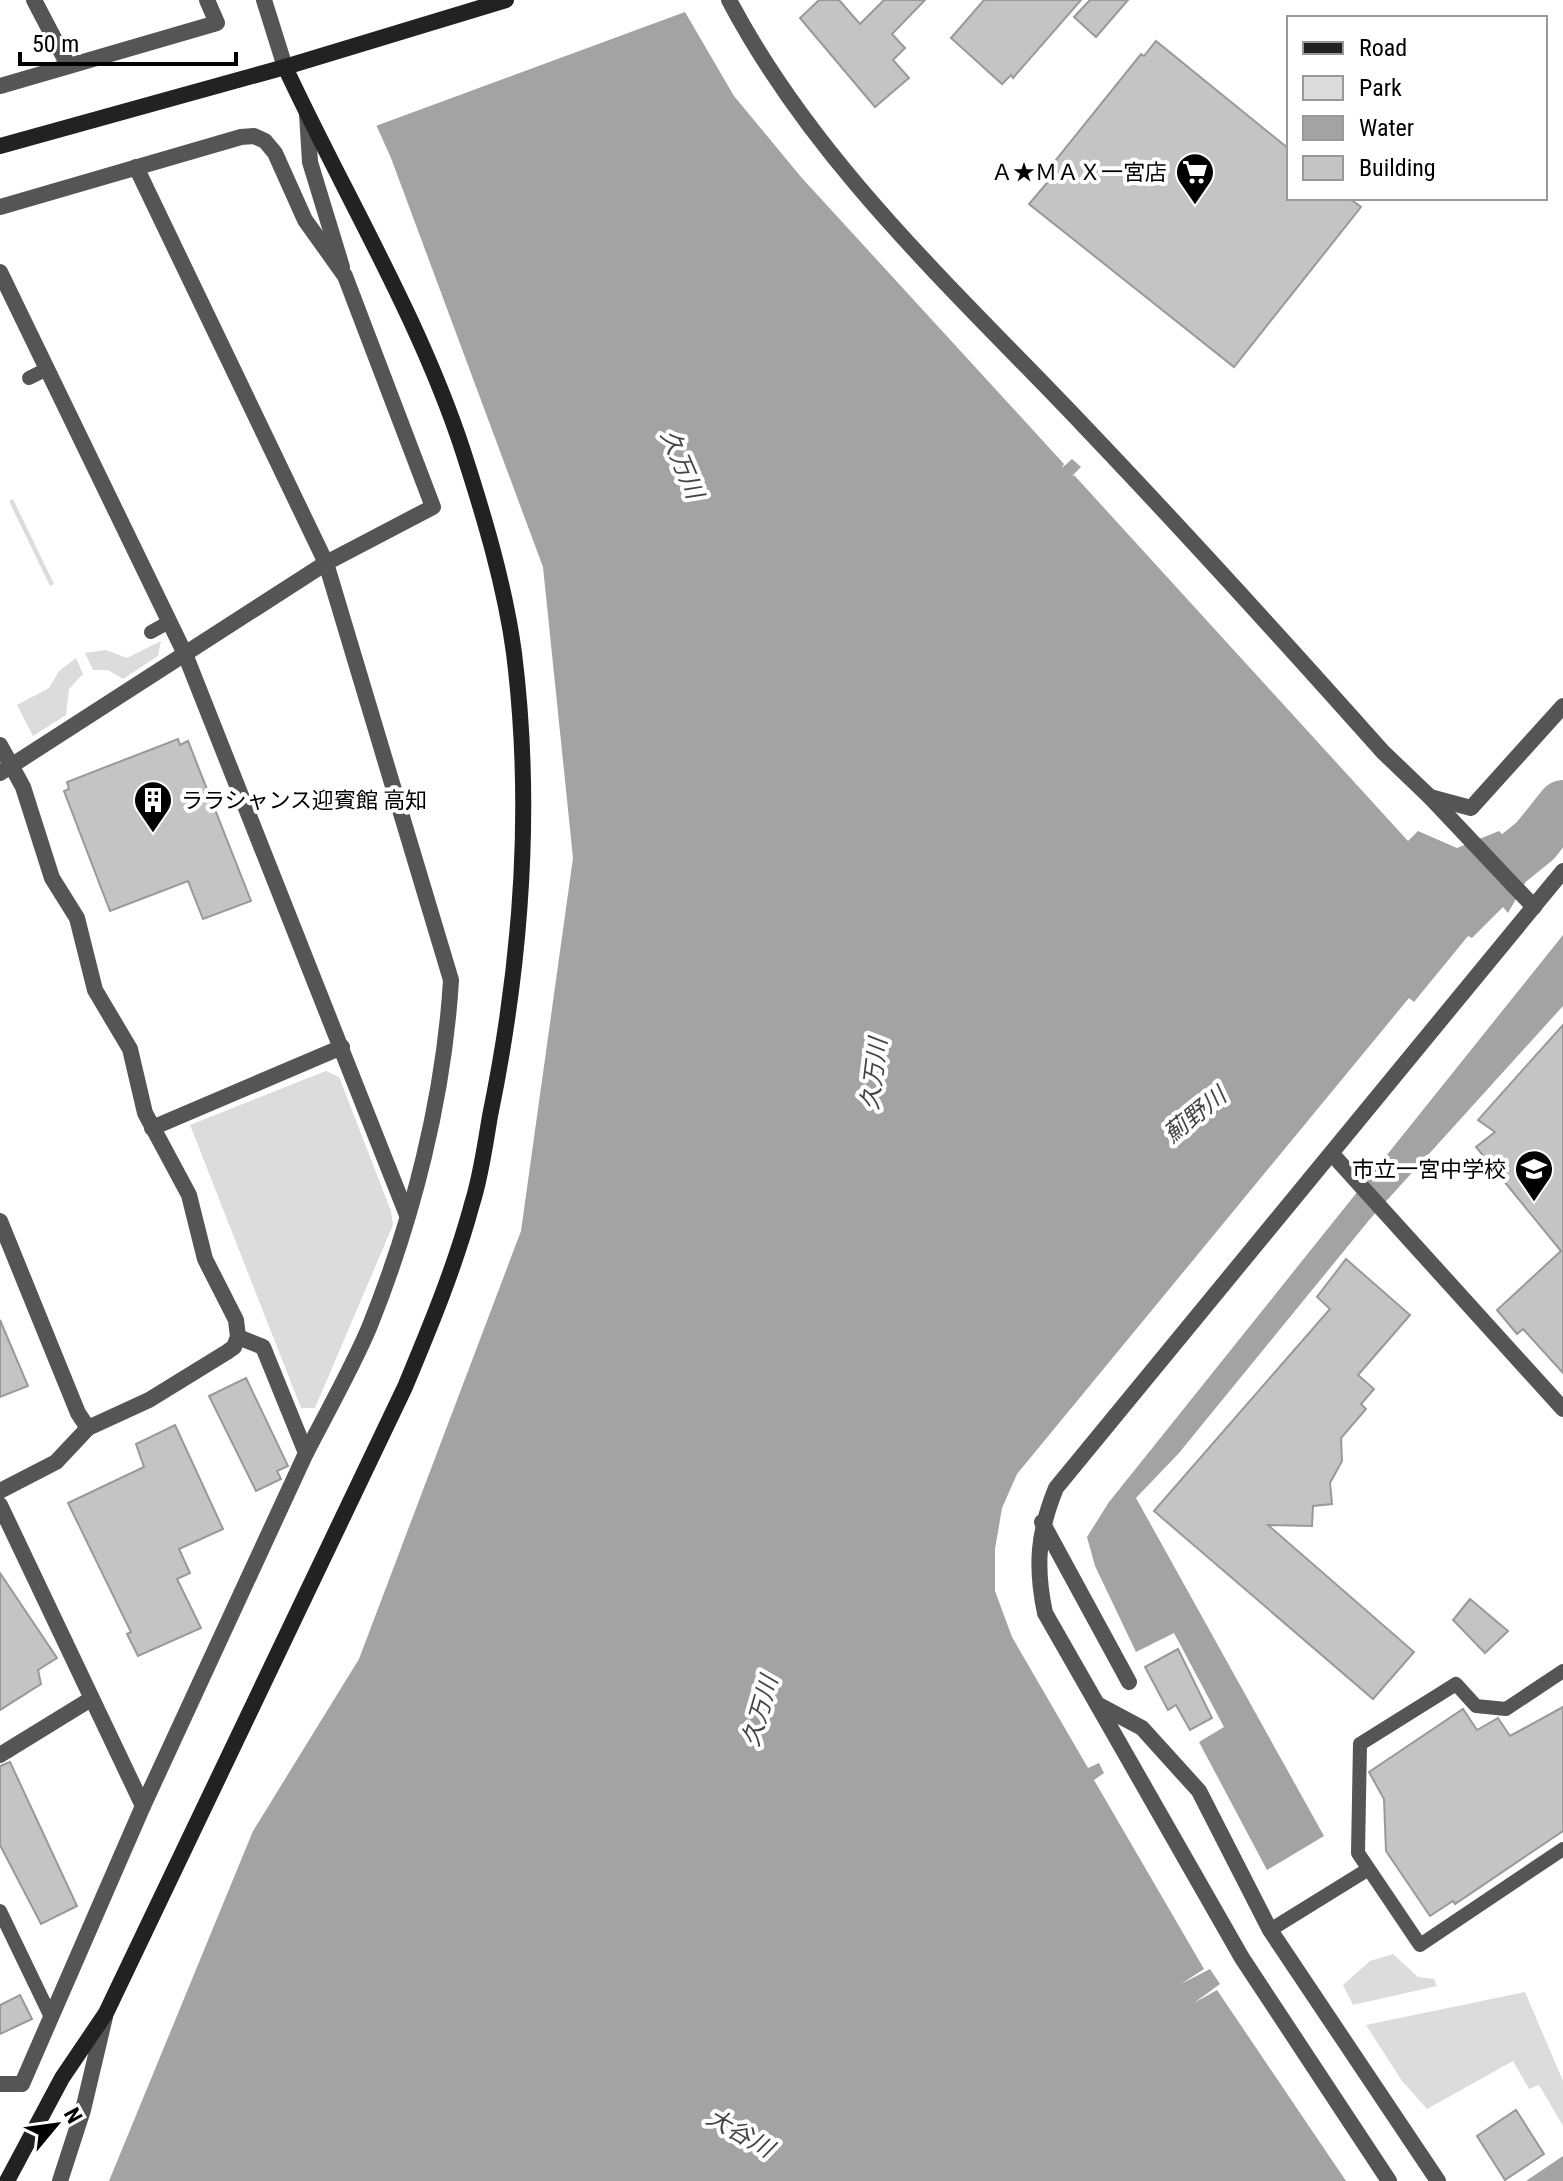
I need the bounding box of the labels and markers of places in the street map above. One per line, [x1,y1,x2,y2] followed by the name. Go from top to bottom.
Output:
[1174,151,1216,206] supermarket icon: Ａ★ＭＡＸ一宮店
[991,160,1167,185] place label: Ａ★ＭＡＸ一宮店
[132,779,174,834] building icon: ララシャンス迎賓館 高知
[181,788,427,813] place label: ララシャンス迎賓館 高知
[1513,1148,1555,1203] school or university icon: 市立一宮中学校
[1352,1157,1506,1182] place label: 市立一宮中学校

